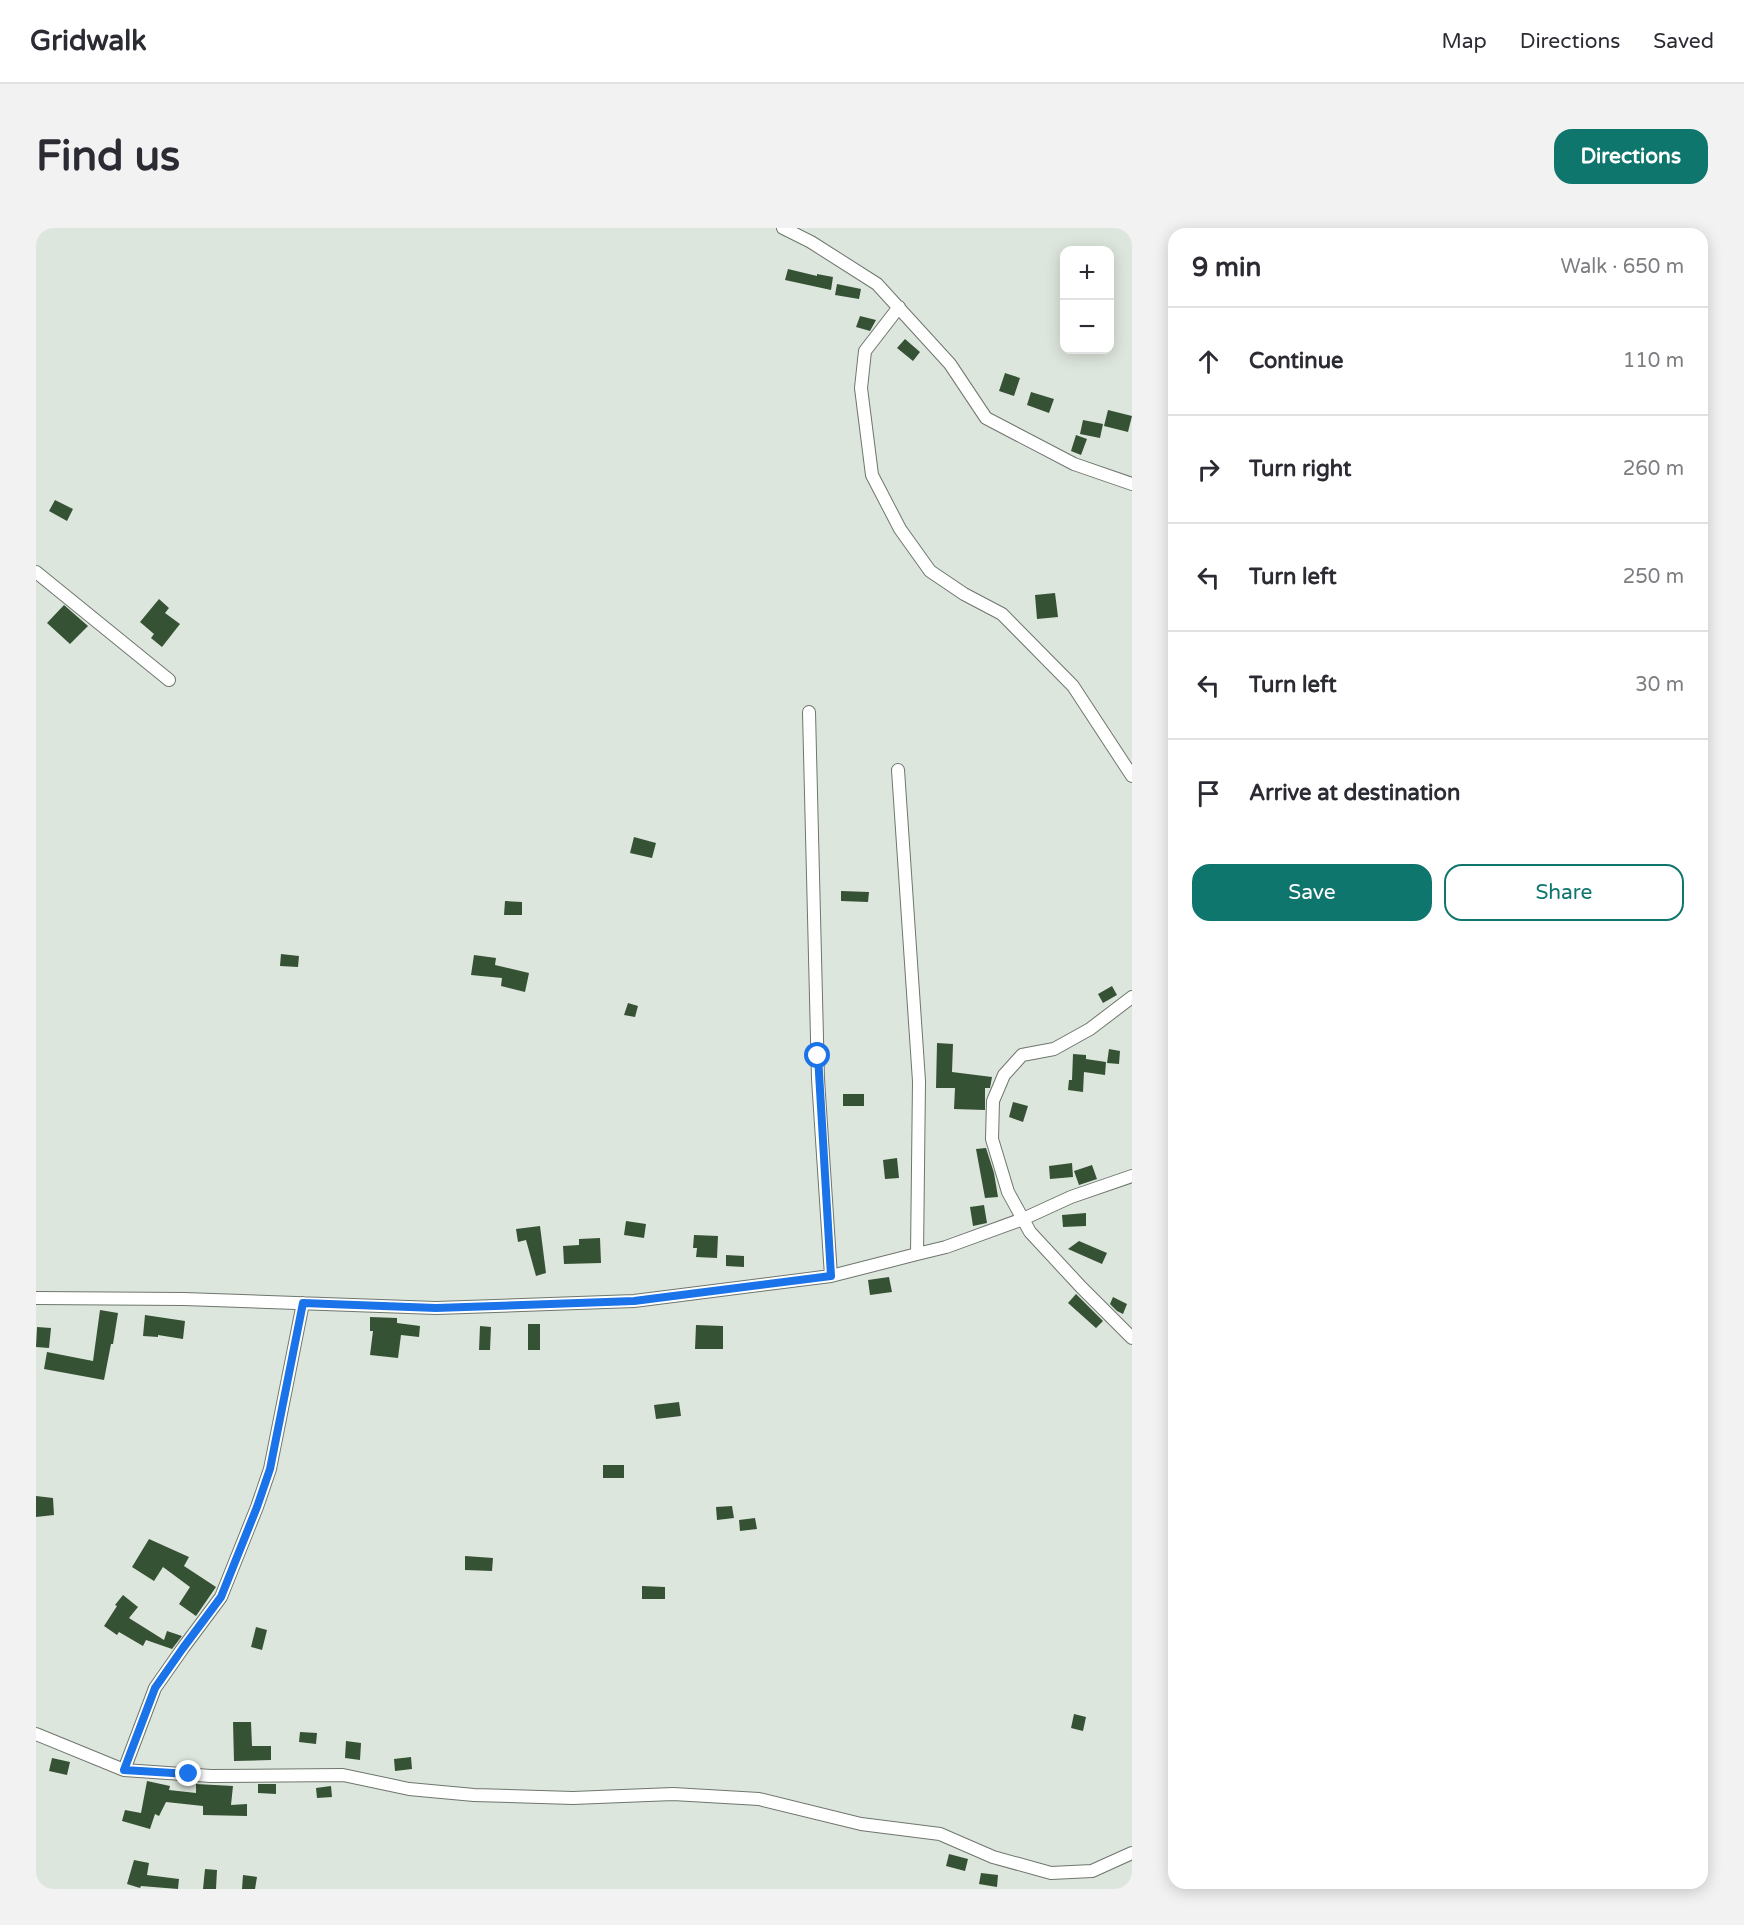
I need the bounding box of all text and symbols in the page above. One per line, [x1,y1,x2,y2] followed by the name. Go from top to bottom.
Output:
[30,24,147,58] text: Gridwalk
[1441,29,1487,54] text: Map
[1520,29,1620,54] text: Directions
[1653,29,1714,54] text: Saved
[1554,129,1708,184] button: Directions
[36,131,180,182] text: Find us
[1060,246,1114,354] map controls
[1060,246,1114,300] button: +
[1192,252,1261,283] text: 9 min
[1561,255,1684,279] text: Walk · 650 m
[1060,300,1114,354] button: −
[1192,345,1225,378] icon: ahead
[1249,348,1344,374] text: Continue
[1623,349,1684,373] text: 110 m
[1192,453,1225,486] icon: right
[1249,456,1351,482] text: Turn right
[1623,457,1684,481] text: 260 m
[1192,561,1225,594] icon: left
[1249,564,1337,590] text: Turn left
[1623,565,1684,589] text: 250 m
[1192,669,1225,702] icon: left
[1249,672,1337,698] text: Turn left
[1635,673,1684,697] text: 30 m
[1192,777,1225,810] icon: arrive
[1249,780,1460,806] text: Arrive at destination
[1192,864,1432,921] button: Save
[1444,864,1684,921] button: Share
[804,1042,830,1068] route start
[175,1760,201,1786] route end

